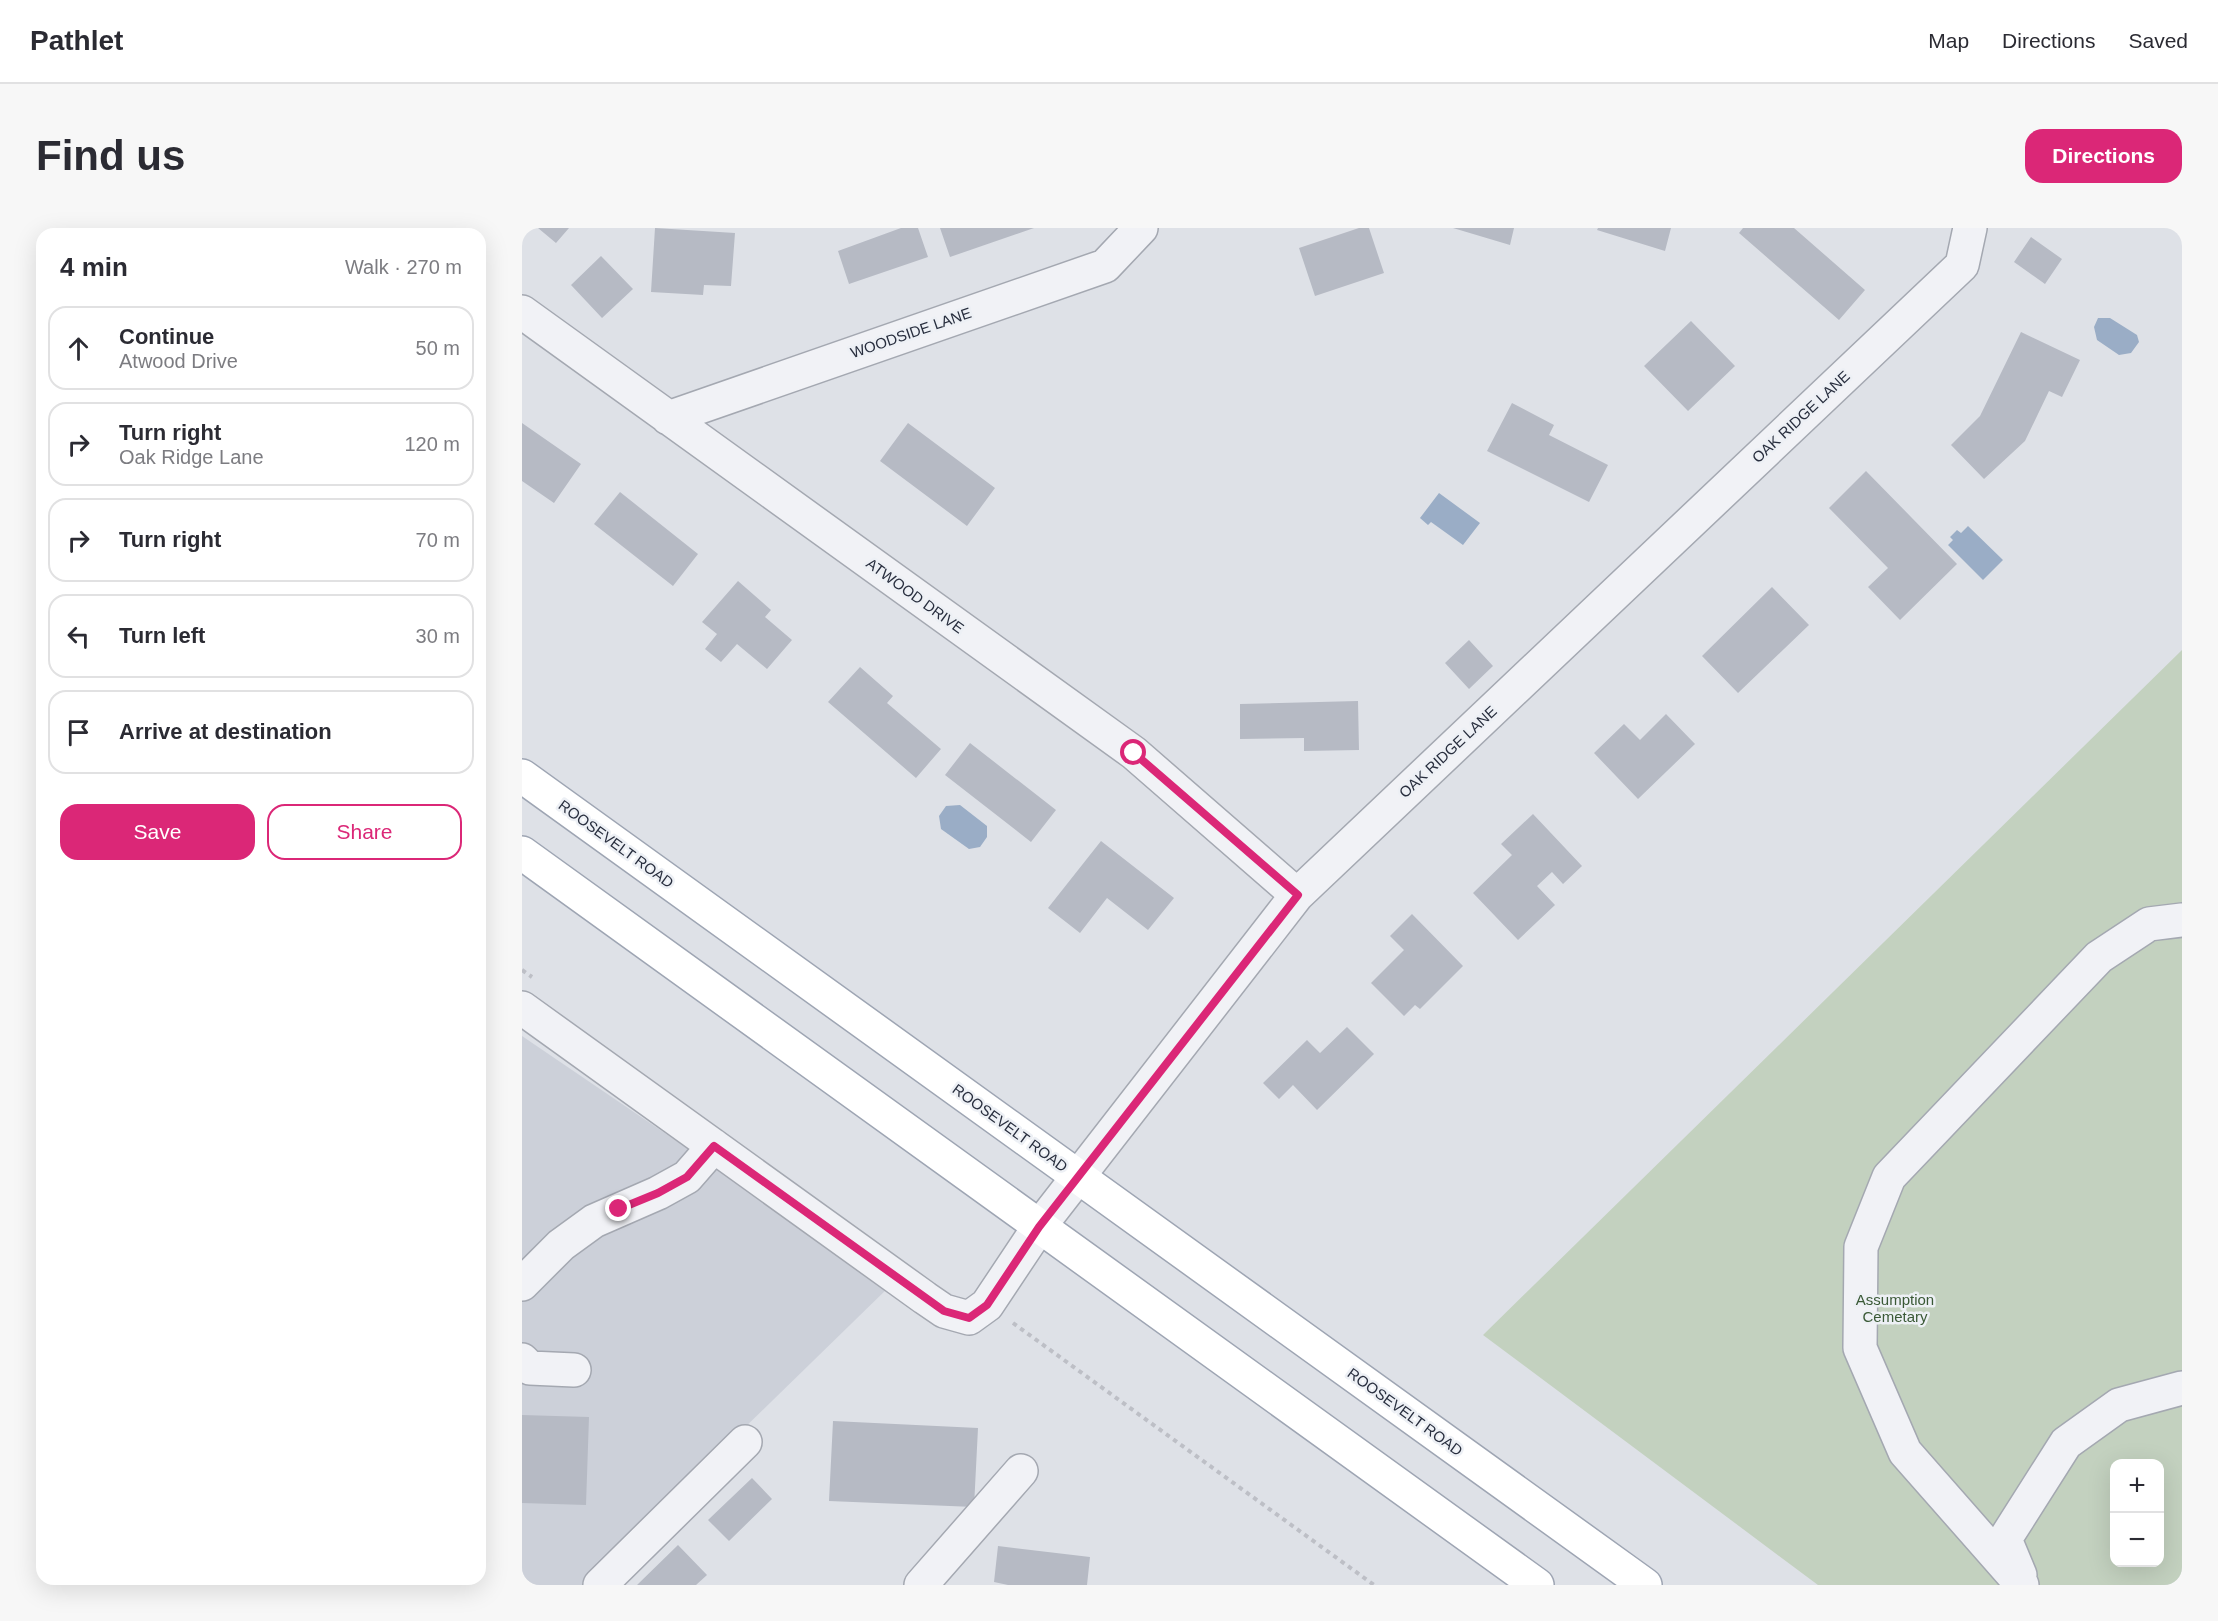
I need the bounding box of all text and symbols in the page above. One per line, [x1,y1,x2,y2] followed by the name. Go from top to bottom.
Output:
[30,25,123,56] text: Pathlet
[1928,29,1969,52] text: Map
[2002,29,2095,52] text: Directions
[2128,29,2188,52] text: Saved
[2025,129,2182,183] button: Directions
[36,132,185,179] text: Find us
[60,252,128,282] text: 4 min
[345,256,462,278] text: Walk · 270 m
[848,304,973,361] street label: WOODSIDE LANE
[119,324,214,349] text: Continue
[62,332,95,365] icon: ahead
[416,337,460,359] text: 50 m
[119,350,238,372] text: Atwood Drive
[1749,367,1853,466] street label: OAK RIDGE LANE
[119,420,221,445] text: Turn right
[62,428,95,461] icon: right
[404,433,460,455] text: 120 m
[119,446,264,468] text: Oak Ridge Lane
[62,524,95,557] icon: right
[119,527,221,552] text: Turn right
[416,529,460,551] text: 70 m
[863,555,967,637] street label: ATWOOD DRIVE
[62,620,95,653] icon: left
[119,623,205,648] text: Turn left
[416,625,460,647] text: 30 m
[1396,702,1500,801] street label: OAK RIDGE LANE
[62,716,95,749] icon: arrive
[119,719,332,744] text: Arrive at destination
[1120,739,1146,765] route start
[556,796,677,891] street label: ROOSEVELT ROAD
[60,804,255,860] button: Save
[267,804,462,860] button: Share
[950,1080,1071,1175] street label: ROOSEVELT ROAD
[605,1195,631,1221] route end
[1856,1291,1934,1325] park label: Assumption Cemetary
[1345,1364,1466,1459] street label: ROOSEVELT ROAD
[2110,1459,2164,1567] map controls
[2110,1459,2164,1513] button: +
[2110,1513,2164,1567] button: −

